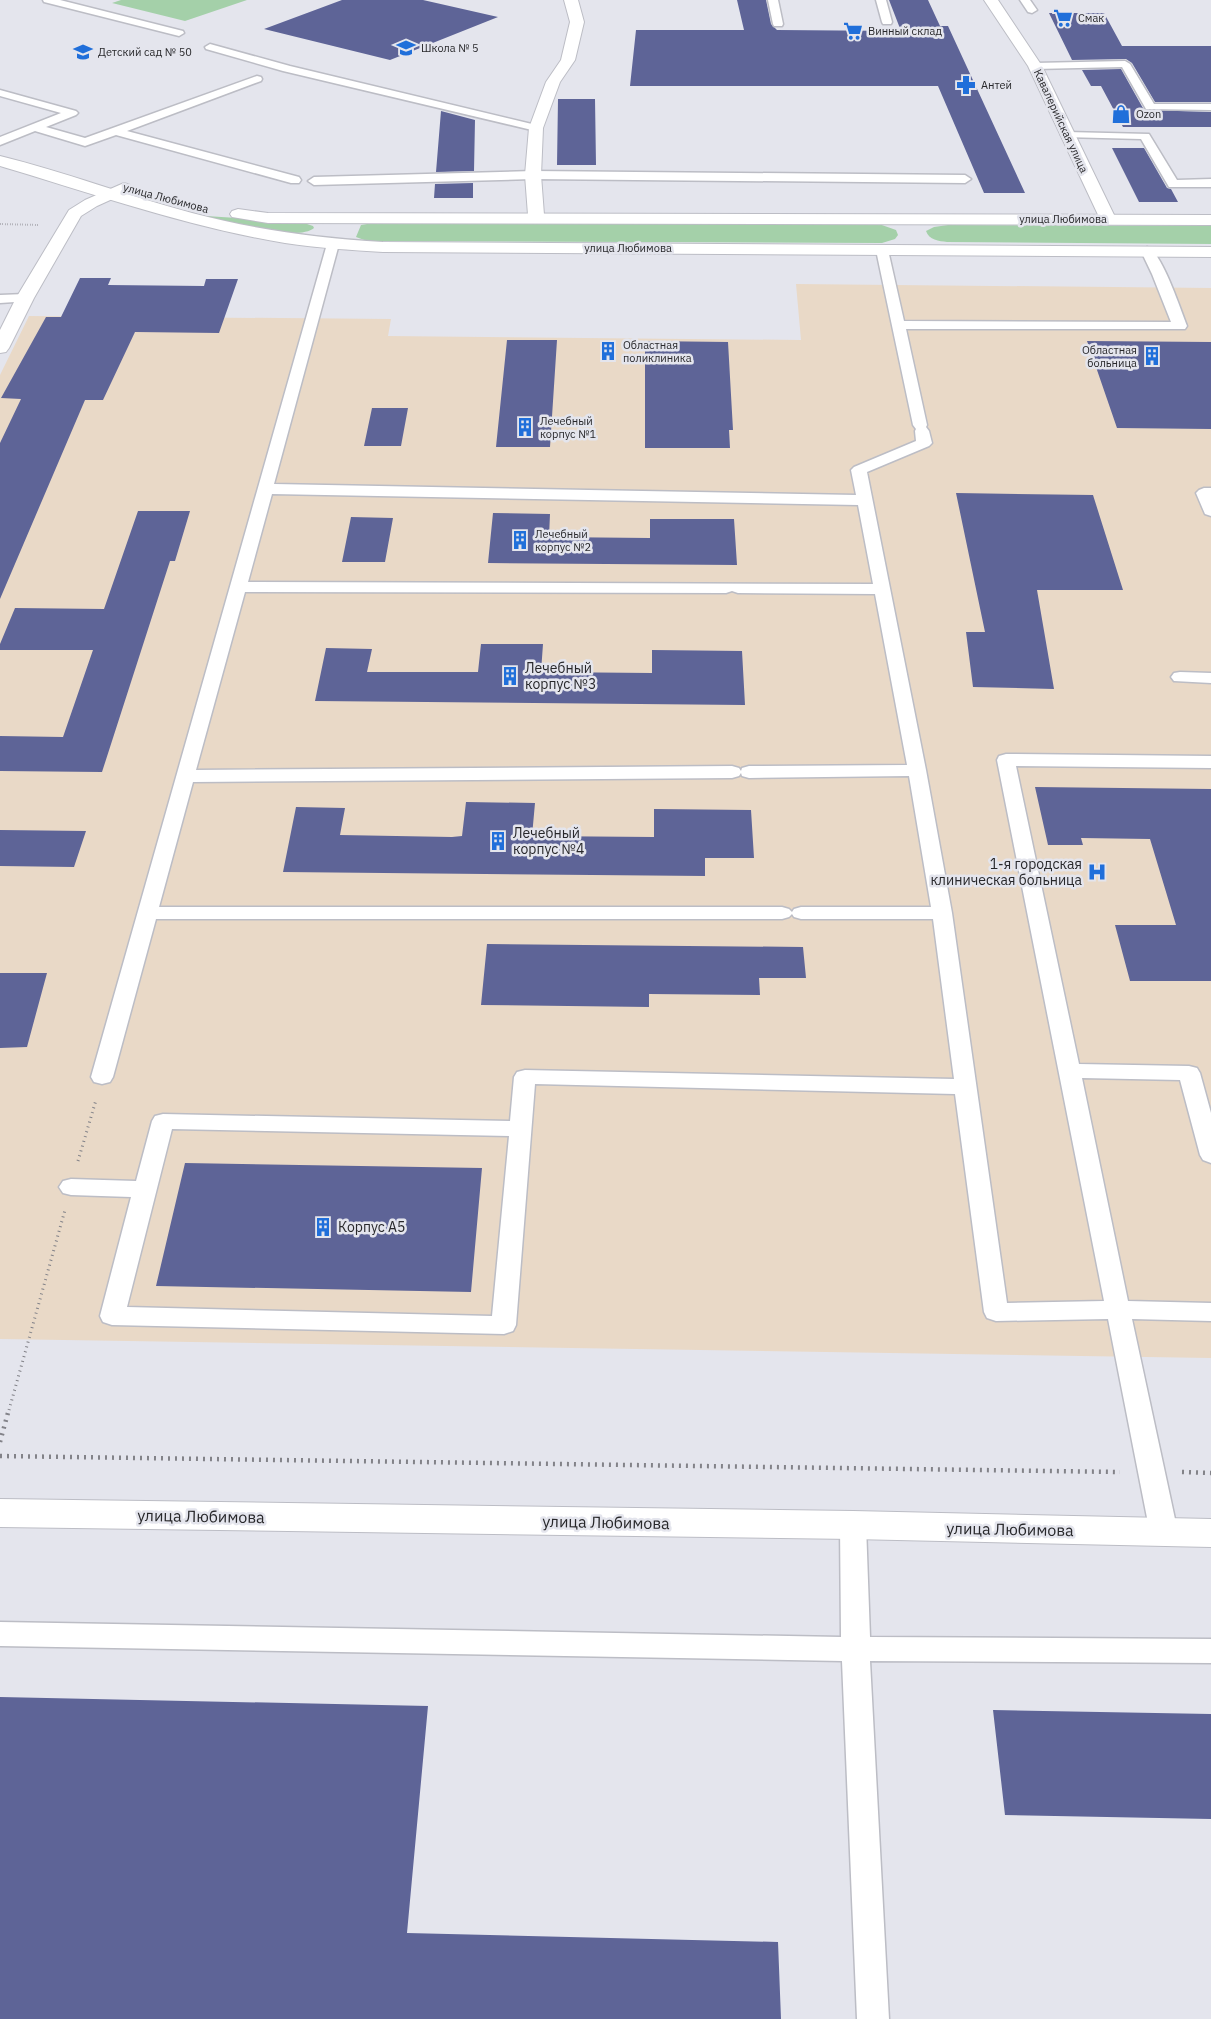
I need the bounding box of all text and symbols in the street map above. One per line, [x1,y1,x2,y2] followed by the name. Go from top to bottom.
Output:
[1052,7,1074,29] supermarket icon: Смак
[1078,11,1104,25] place label: Смак
[842,20,864,42] supermarket icon: Винный склад
[868,24,943,38] place label: Винный склад
[395,37,417,59] school or university icon: Школа № 5
[72,41,94,63] school or university icon: Детский сад № 50
[421,41,479,55] place label: Школа № 5
[98,45,192,59] place label: Детский сад № 50
[1031,67,1091,175] street label: Кавалерийская улица
[955,74,977,96] pharmacy icon: Антей
[981,78,1012,92] place label: Антей
[1110,103,1132,125] shop icon: Ozon
[1136,107,1161,121] place label: Ozon
[122,180,210,216] street label: улица Любимова
[1019,212,1107,226] street label: улица Любимова
[584,241,672,255] street label: улица Любимова
[623,338,692,365] place label: Областная поликлиника
[597,340,619,362] building icon: Областная поликлиника
[1082,343,1137,370] place label: Областная больница
[1141,345,1163,367] building icon: Областная больница
[540,414,596,441] place label: Лечебный корпус №1
[514,416,536,438] building icon: Лечебный корпус №1
[535,527,591,554] place label: Лечебный корпус №2
[509,529,531,551] building icon: Лечебный корпус №2
[525,659,596,693] place label: Лечебный корпус №3
[499,665,521,687] building icon: Лечебный корпус №3
[513,824,584,858] place label: Лечебный корпус №4
[487,830,509,852] building icon: Лечебный корпус №4
[930,855,1083,889] place label: 1-я городская клиническая больница
[1086,861,1108,883] hospital icon: 1-я городская клиническая больница
[312,1216,334,1238] building icon: Корпус А5
[338,1218,405,1236] place label: Корпус А5
[137,1505,265,1527] street label: улица Любимова
[542,1511,670,1533] street label: улица Любимова
[946,1518,1074,1540] street label: улица Любимова

